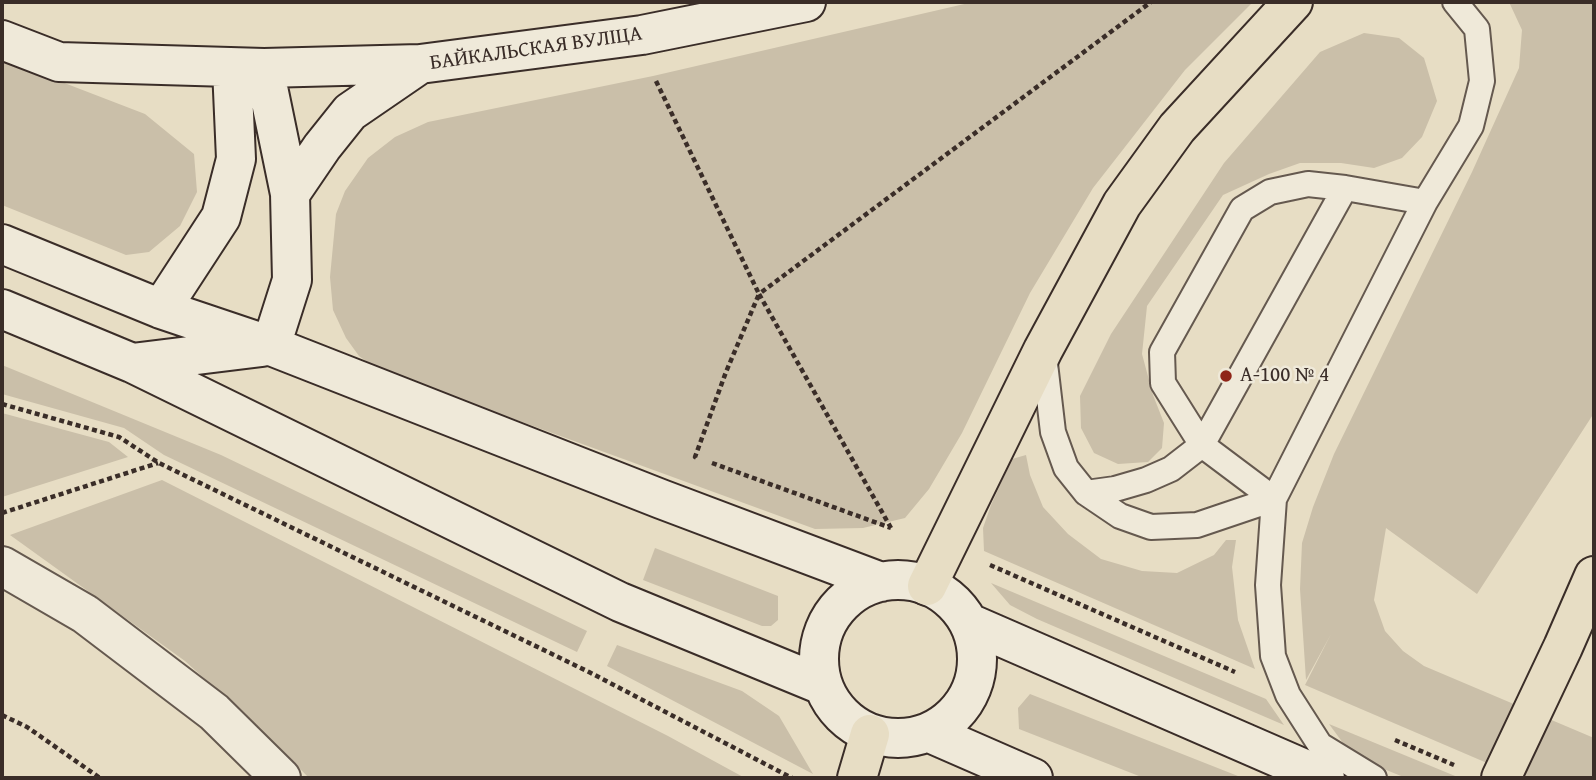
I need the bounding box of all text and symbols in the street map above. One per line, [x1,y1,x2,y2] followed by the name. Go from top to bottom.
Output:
[428,22,644,76] street label: БАЙКАЛЬСКАЯ ВУЛІЦА
[1240,363,1329,389] place label: А-100 № 4
[1218,368,1234,384] marker: А-100 № 4

